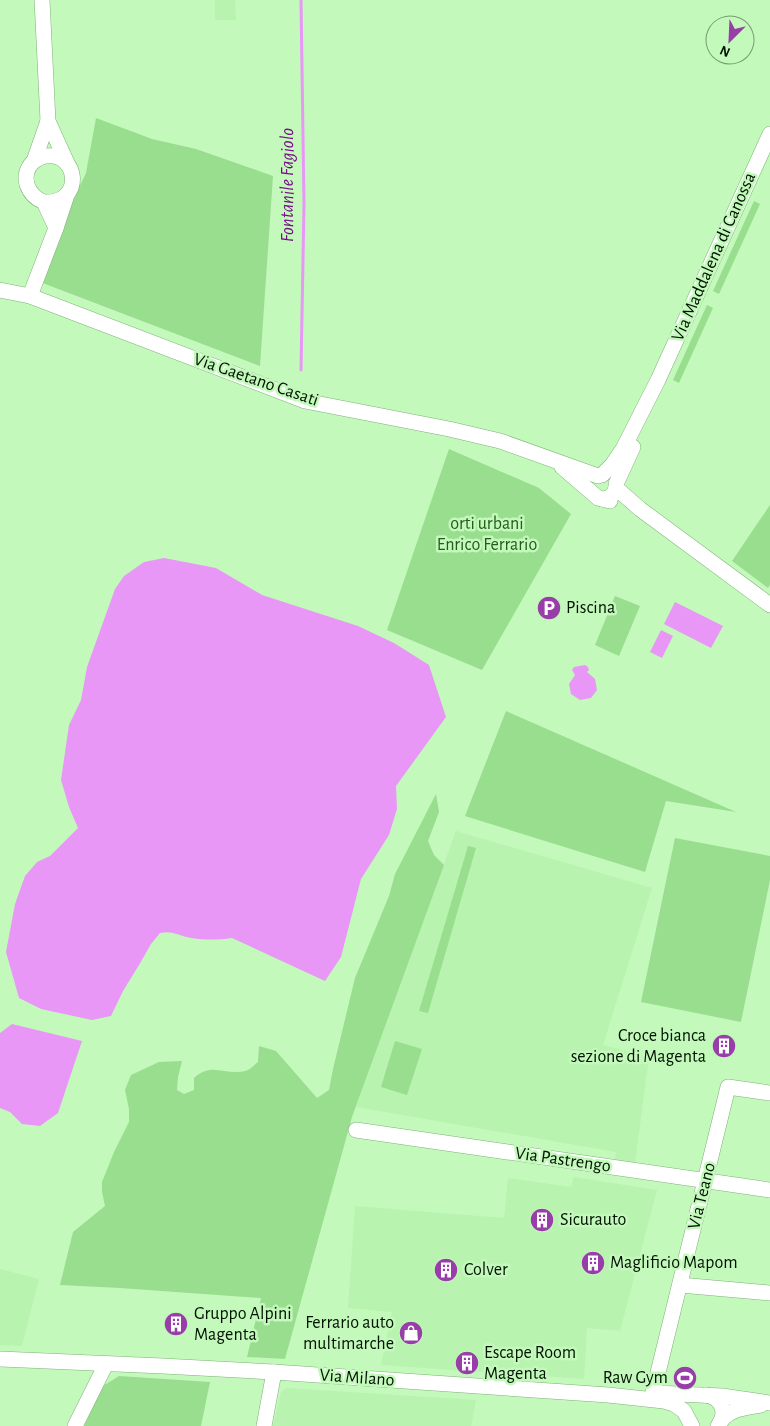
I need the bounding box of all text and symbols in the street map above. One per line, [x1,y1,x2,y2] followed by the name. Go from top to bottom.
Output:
[705,15,755,65] north arrow
[718,43,732,59] text: N
[278,128,297,242] water label: Fontanile Fagiolo
[669,170,759,344] street label: Via Maddalena di Canossa
[191,350,321,410] street label: Via Gaetano Casati
[437,515,537,554] park label: orti urbani Enrico Ferrario
[536,595,562,621] parking icon: Piscina
[566,599,615,617] place label: Piscina
[571,1027,706,1066] place label: Croce bianca sezione di Magenta
[711,1033,737,1059] building icon: Croce bianca sezione di Magenta
[514,1144,612,1176] street label: Via Pastrengo
[685,1161,719,1231] street label: Via Teano
[529,1207,555,1233] building icon: Sicurauto
[560,1211,626,1229] place label: Sicurauto
[580,1250,606,1276] building icon: Maglificio Mapom
[610,1254,738,1272] place label: Maglificio Mapom
[433,1257,459,1283] building icon: Colver
[464,1261,508,1279] place label: Colver
[194,1305,292,1344] place label: Gruppo Alpini Magenta
[163,1311,189,1337] building icon: Gruppo Alpini Magenta
[303,1314,394,1353] place label: Ferrario auto multimarche
[398,1320,424,1346] shop icon: Ferrario auto multimarche
[484,1344,576,1383] place label: Escape Room Magenta
[454,1350,480,1376] building icon: Escape Room Magenta
[672,1365,698,1391] sports icon: Raw Gym
[319,1366,395,1390] street label: Via Milano
[603,1369,668,1387] place label: Raw Gym

